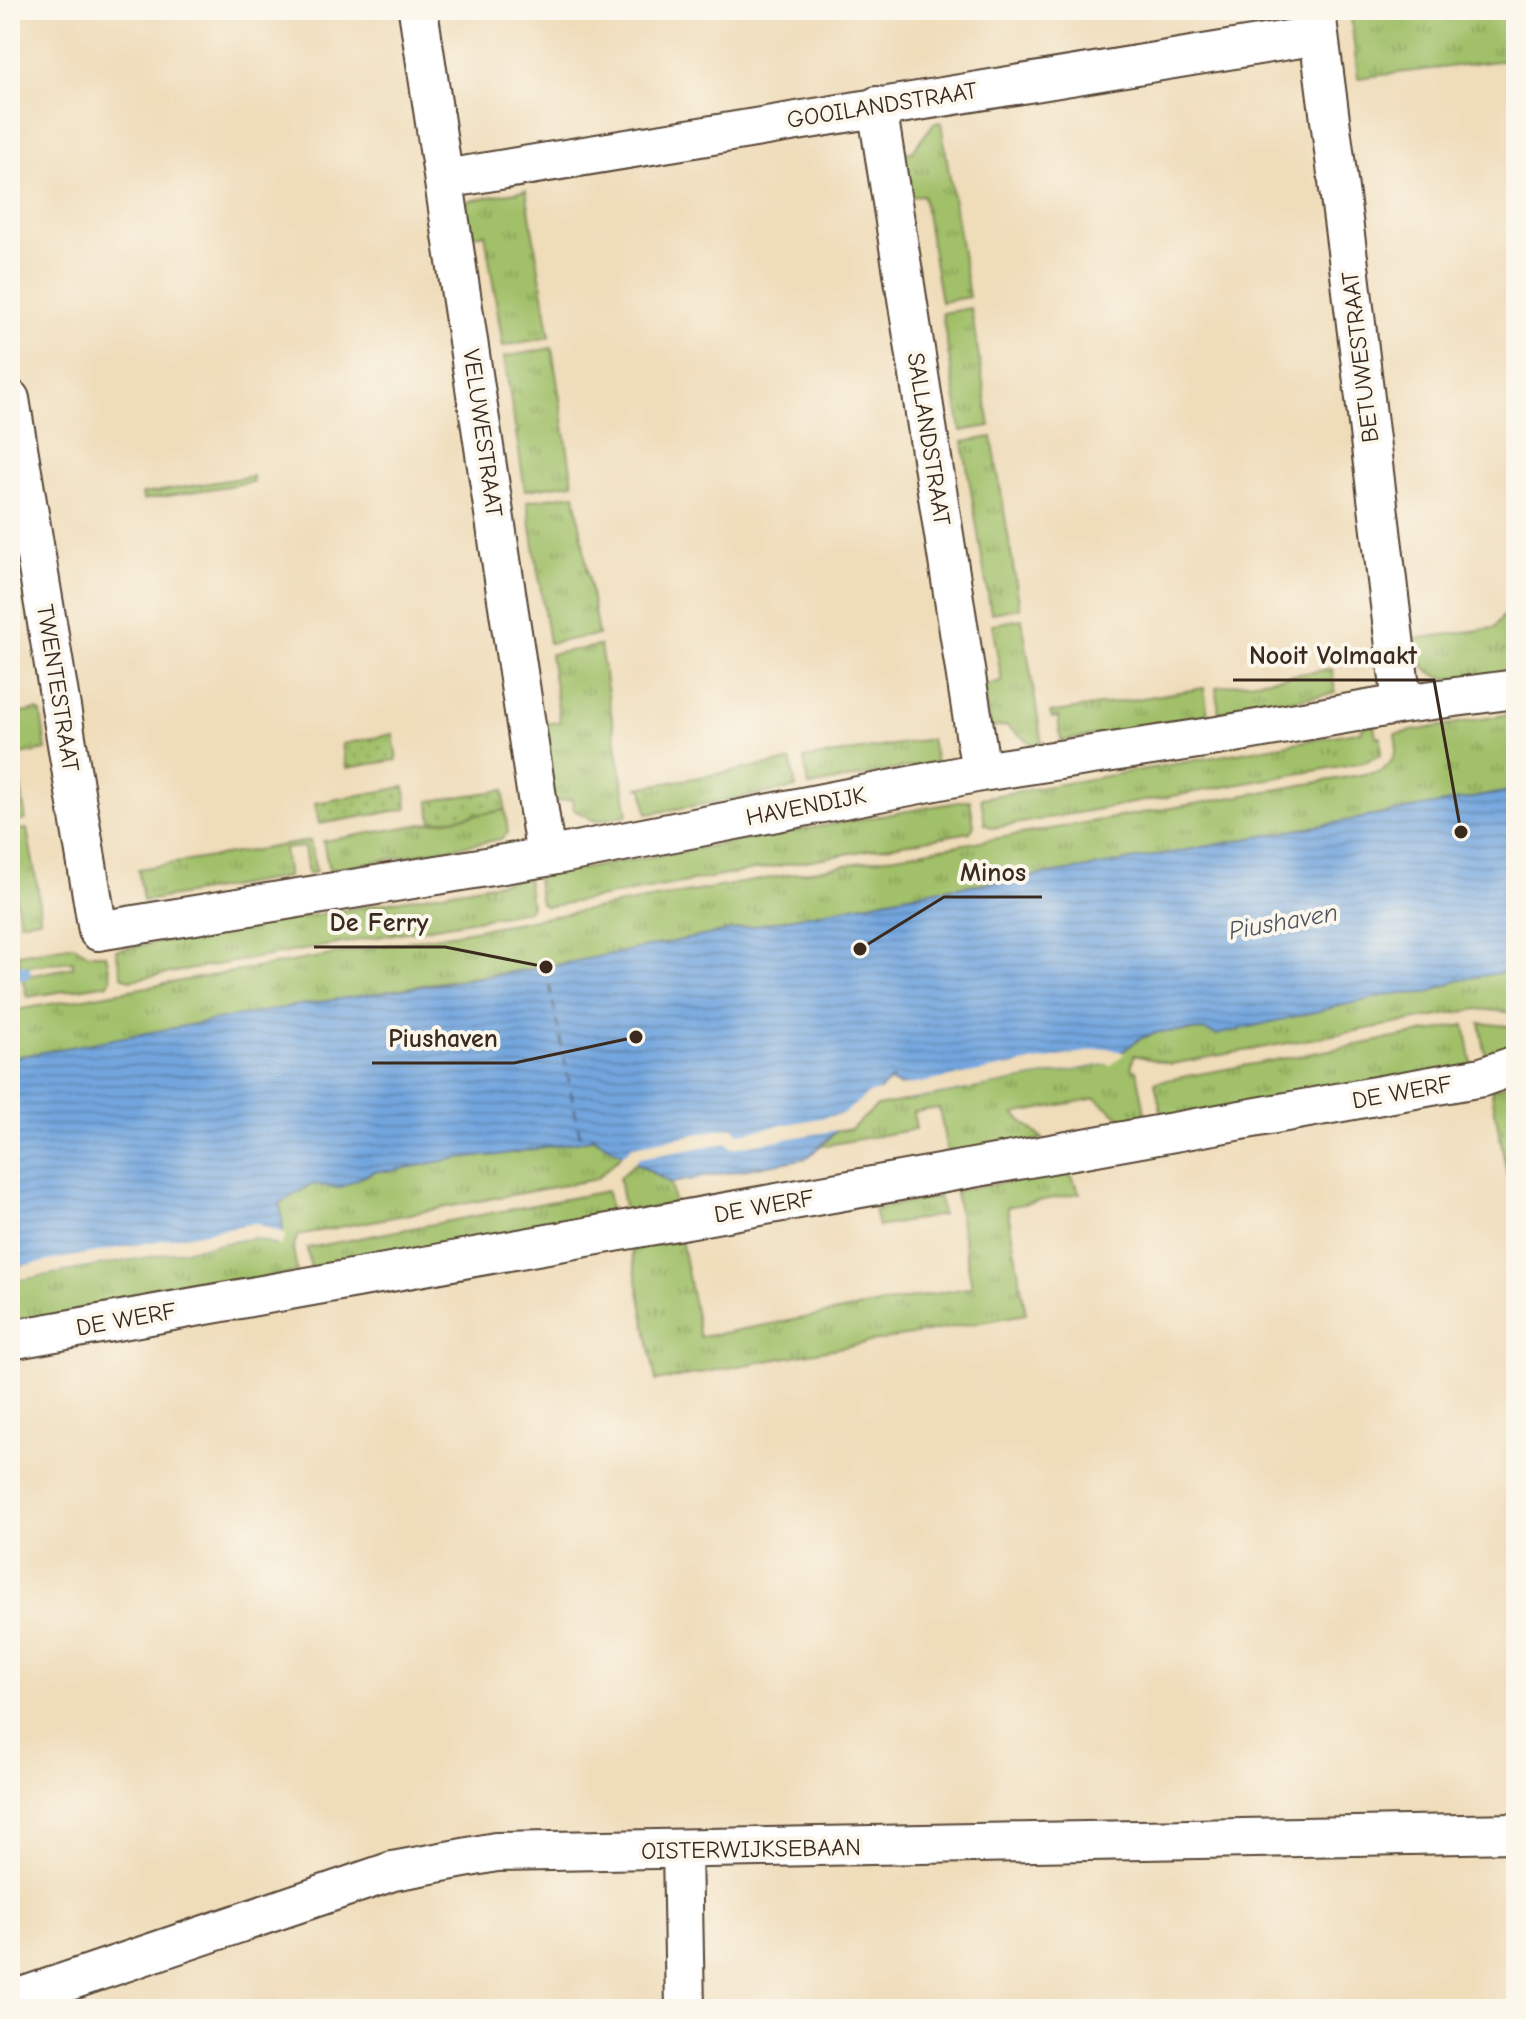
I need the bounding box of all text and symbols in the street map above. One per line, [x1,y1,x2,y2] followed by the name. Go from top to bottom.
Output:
[785,76,980,134] street label: GOOILANDSTRAAT
[1336,269,1384,444] street label: BETUWESTRAAT
[457,347,509,519] street label: VELUWESTRAAT
[902,351,957,528] street label: SALLANDSTRAAT
[31,602,85,774] street label: TWENTESTRAAT
[1233,630,1434,680] callout: Nooit Volmaakt
[1249,641,1418,671] text: Nooit Volmaakt
[744,781,868,831] street label: HAVENDIJK
[944,847,1042,897] callout: Minos
[960,858,1026,888] text: Minos
[314,897,445,947] callout: De Ferry
[1226,898,1340,946] water label: Piushaven
[330,908,429,938] text: De Ferry
[372,1013,514,1063] callout: Piushaven
[388,1024,498,1054] text: Piushaven
[1350,1069,1454,1115] street label: DE WERF
[712,1183,816,1229] street label: DE WERF
[74,1296,178,1342] street label: DE WERF
[641,1833,861,1865] street label: OISTERWIJKSEBAAN

